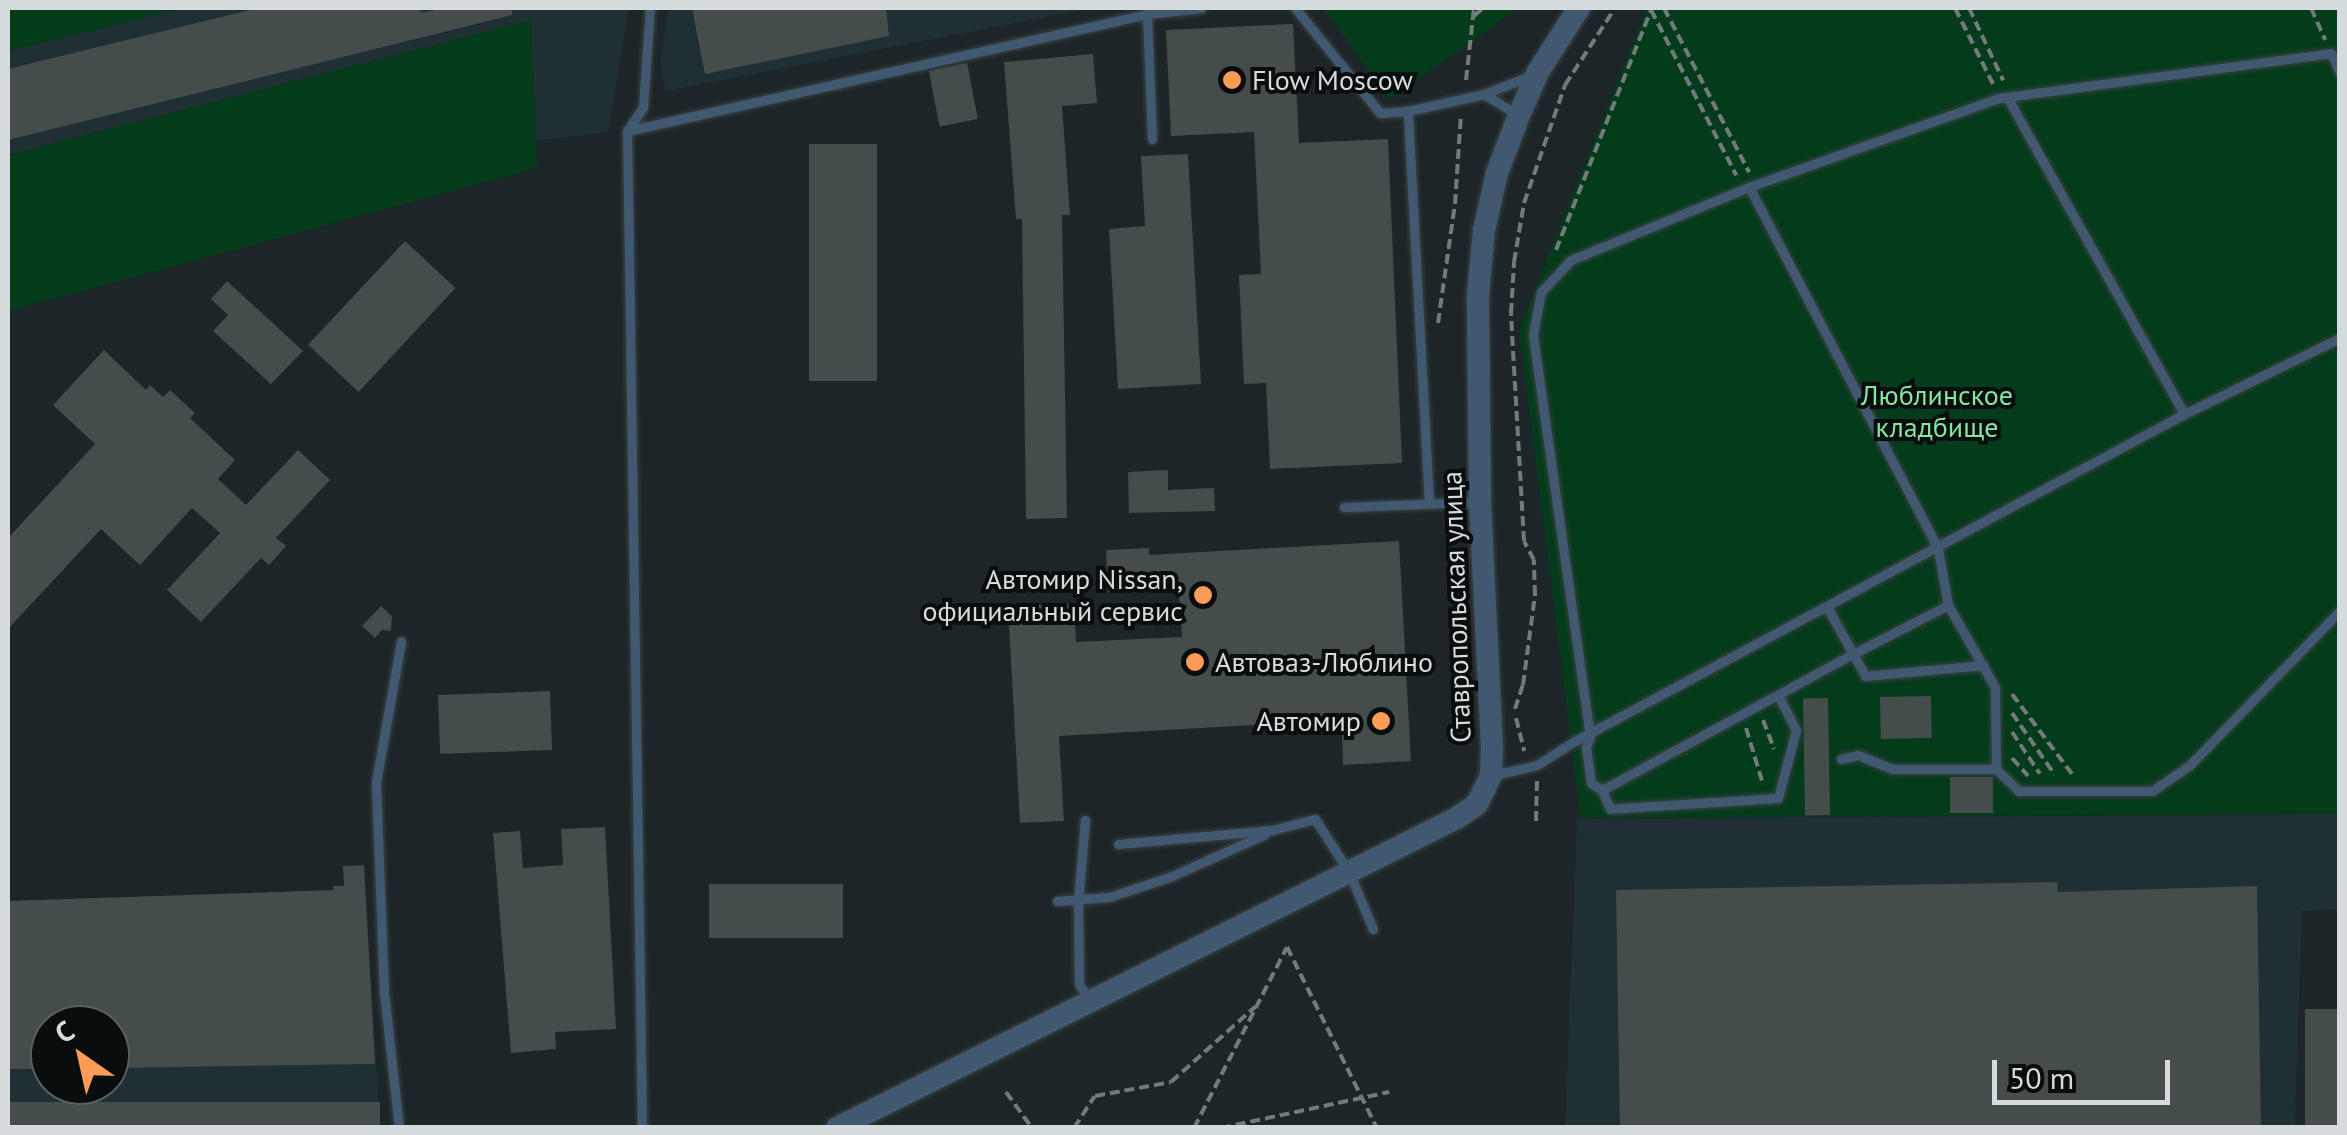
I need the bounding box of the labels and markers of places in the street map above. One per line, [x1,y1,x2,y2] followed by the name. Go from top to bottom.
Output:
[1252,63,1414,97] place label: Flow Moscow
[1221,69,1243,91] marker: Flow Moscow
[922,562,1183,628] place label: Автомир Nissan, официальный сервис
[1192,584,1214,606] marker: Автомир Nissan, официальный сервис
[1215,645,1433,679] place label: Автоваз-Люблино
[1184,651,1206,673] marker: Автоваз-Люблино
[1256,704,1361,738] place label: Автомир
[1370,710,1392,732] marker: Автомир

